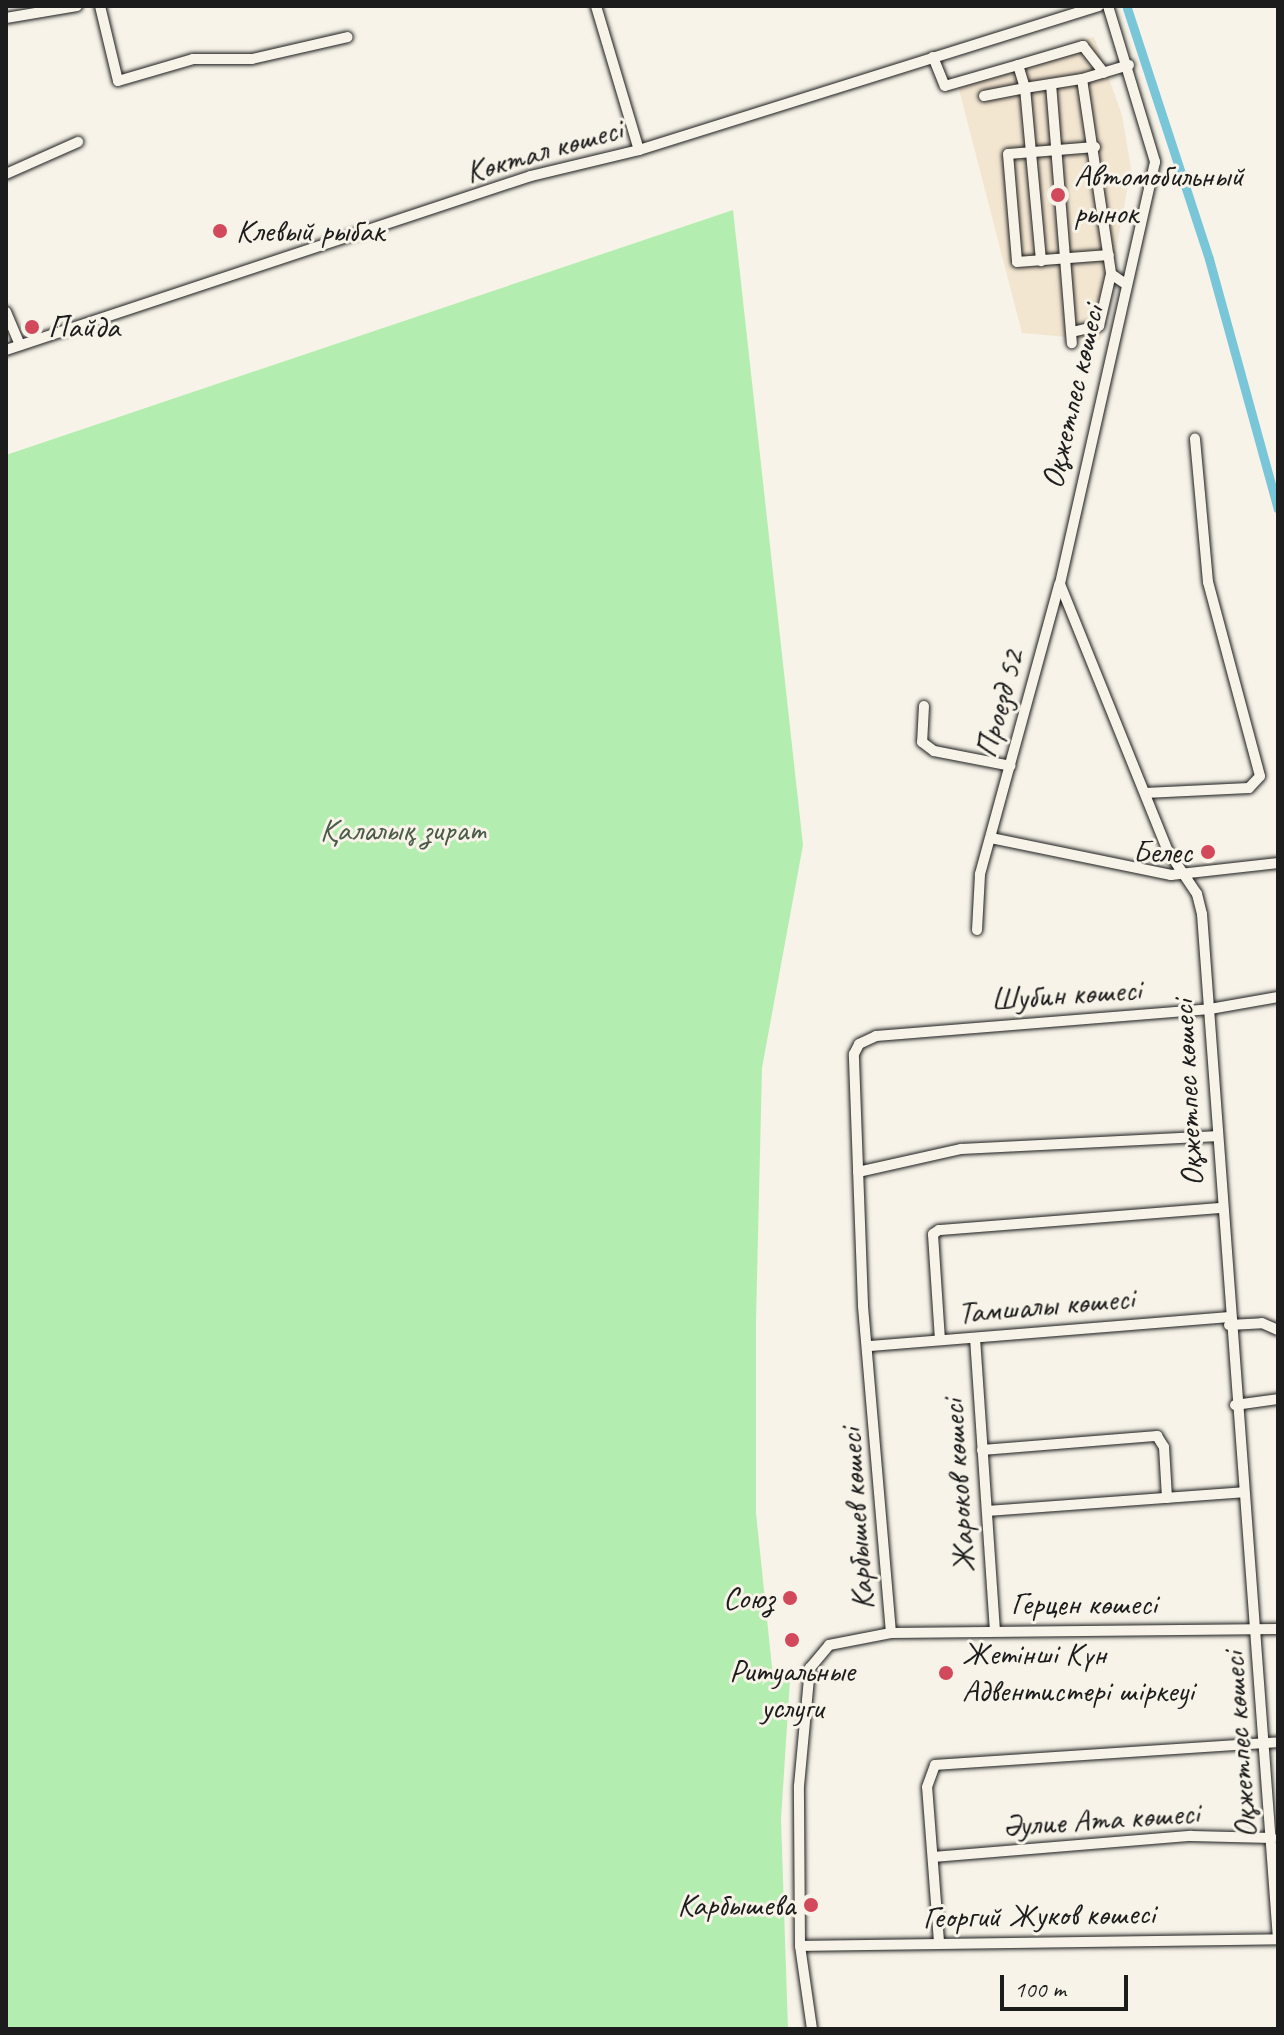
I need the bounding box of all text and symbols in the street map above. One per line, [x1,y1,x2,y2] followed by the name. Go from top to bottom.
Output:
[461,110,627,192] street label: Көктал көшесі
[1074,158,1244,233] place label: Автомобильный рынок
[1049,186,1067,204] marker: Автомобильный рынок
[236,212,384,250] place label: Клевый рыбак
[211,222,229,240] marker: Клевый рыбак
[1033,302,1113,492] street label: Оқжетпес көшесі
[48,308,120,346] place label: Пайда
[23,318,41,336] marker: Пайда
[967,646,1033,762] street label: Проезд 52
[320,811,486,849] park label: Қалалық зират
[1133,833,1192,871] place label: Белес
[1199,843,1217,861] marker: Белес
[989,971,1143,1019] street label: Шубин көшесі
[1164,999,1212,1187] street label: Оқжетпес көшесі
[956,1279,1136,1333] street label: Тамшалы көшесі
[934,1398,984,1574] street label: Жароков көшесі
[831,1427,883,1611] street label: Карбышев көшесі
[723,1579,774,1617] place label: Союз
[1011,1585,1157,1623] street label: Герцен көшесі
[781,1589,799,1607] marker: Союз
[783,1631,801,1649] marker: Ритуальные услуги
[962,1636,1194,1711] place label: Жетінші Күн Адвентистері шіркеуі
[1214,1650,1266,1840] street label: Оқжетпес көшесі
[729,1653,855,1728] place label: Ритуальные услуги
[937,1664,955,1682] marker: Жетінші Күн Адвентистері шіркеуі
[1002,1794,1200,1846] street label: Әулие Ата көшесі
[677,1886,795,1924] place label: Карбышева
[922,1895,1156,1937] street label: Георгий Жуков көшесі
[802,1896,820,1914] marker: Карбышева
[1004,1959,1132,2009] scale bar
[1014,1974,1066,2004] text: 100 m

